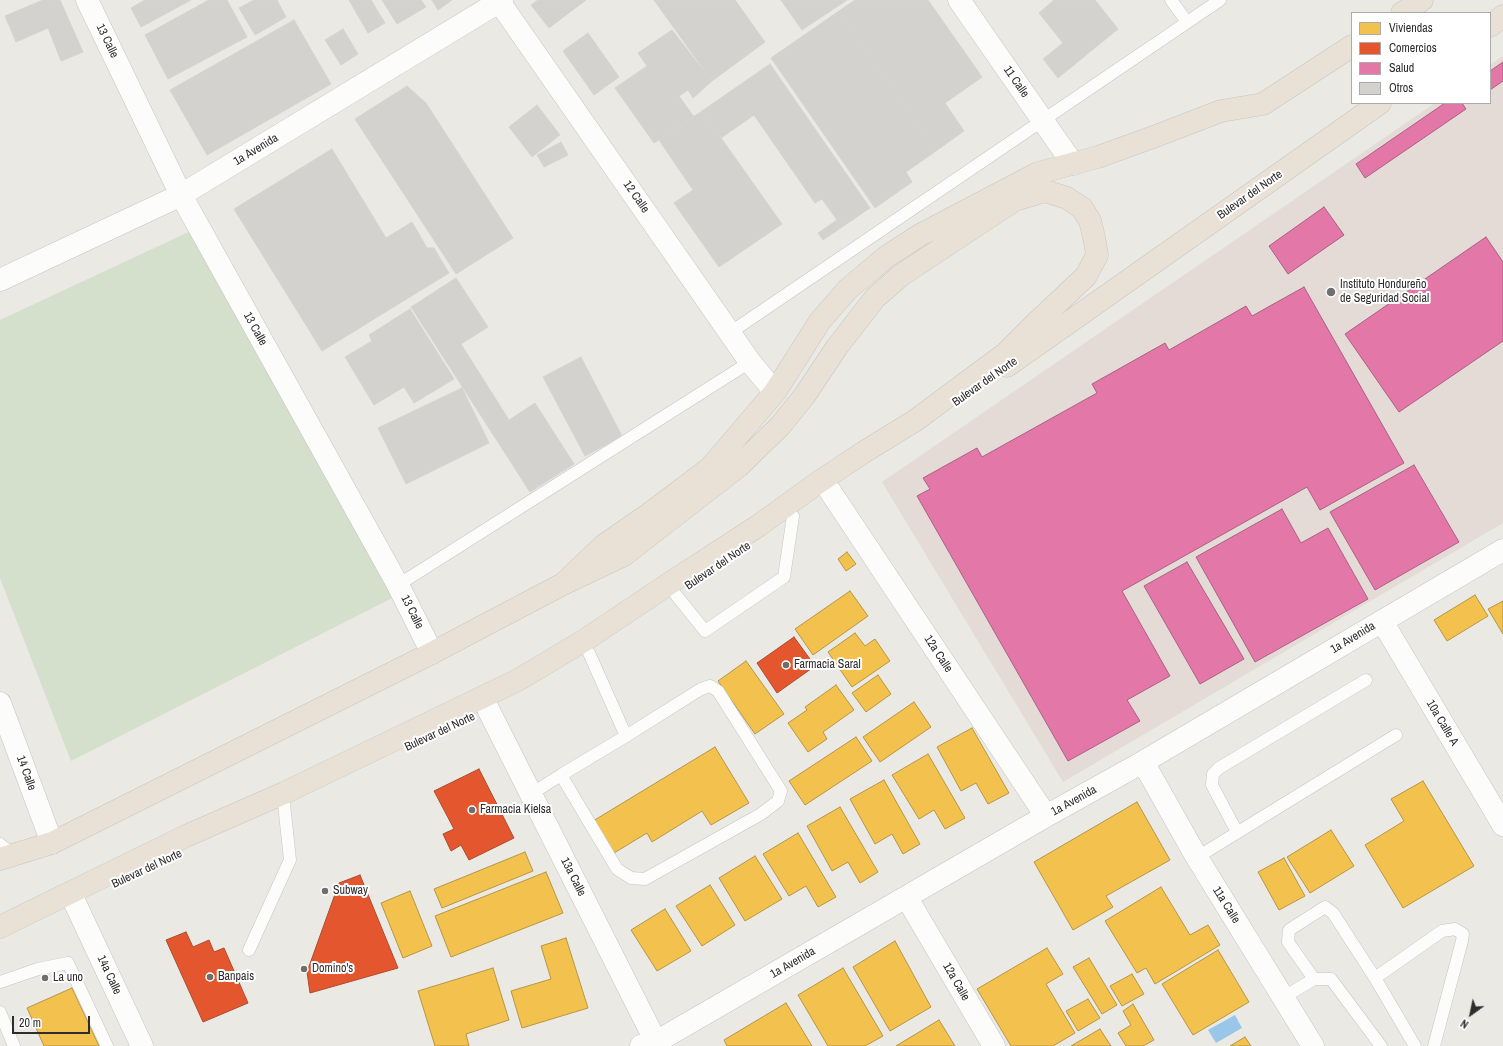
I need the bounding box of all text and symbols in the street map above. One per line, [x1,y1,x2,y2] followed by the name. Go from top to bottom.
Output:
[1351,12,1491,104] legend
[1389,20,1433,36] text: Viviendas
[93,22,121,60] street label: 13 Calle
[1389,40,1437,56] text: Comercios
[1389,60,1414,76] text: Salud
[1000,63,1032,101] street label: 11 Calle
[1389,80,1413,96] text: Otros
[231,131,281,169] street label: 1a Avenida
[1215,167,1285,223] street label: Bulevar del Norte
[620,178,652,216] street label: 12 Calle
[1340,278,1429,306] place label: Instituto Hondureño de Seguridad Social
[1325,286,1337,298] marker: Instituto Hondureño de Seguridad Social
[240,310,270,348] street label: 13 Calle
[950,354,1020,410] street label: Bulevar del Norte
[682,539,754,593] street label: Bulevar del Norte
[397,593,427,631] street label: 13 Calle
[1328,619,1378,657] street label: 1a Avenida
[921,633,955,675] street label: 12a Calle
[794,658,861,672] place label: Farmacia Saral
[781,660,791,670] marker: Farmacia Saral
[1423,697,1461,749] street label: 10a Calle A
[403,709,477,755] street label: Bulevar del Norte
[13,754,39,792] street label: 14 Calle
[1049,783,1099,819] street label: 1a Avenida
[480,803,551,817] place label: Farmacia Kielsa
[467,805,477,815] marker: Farmacia Kielsa
[110,846,184,892] street label: Bulevar del Norte
[557,855,589,899] street label: 13a Calle
[333,884,368,898] place label: Subway
[1209,884,1243,926] street label: 11a Calle
[320,886,330,896] marker: Subway
[768,944,818,982] street label: 1a Avenida
[94,953,124,997] street label: 14a Calle
[939,960,973,1004] street label: 12a Calle
[312,962,353,976] place label: Domino's
[299,964,309,974] marker: Domino's
[218,970,254,984] place label: Banpais
[53,971,83,985] place label: La uno
[205,972,215,982] marker: Banpais
[40,973,50,983] marker: La uno
[1451,994,1491,1034] north arrow
[14,1008,92,1034] scale bar
[19,1015,41,1031] text: 20 m
[1458,1016,1471,1032] text: N

